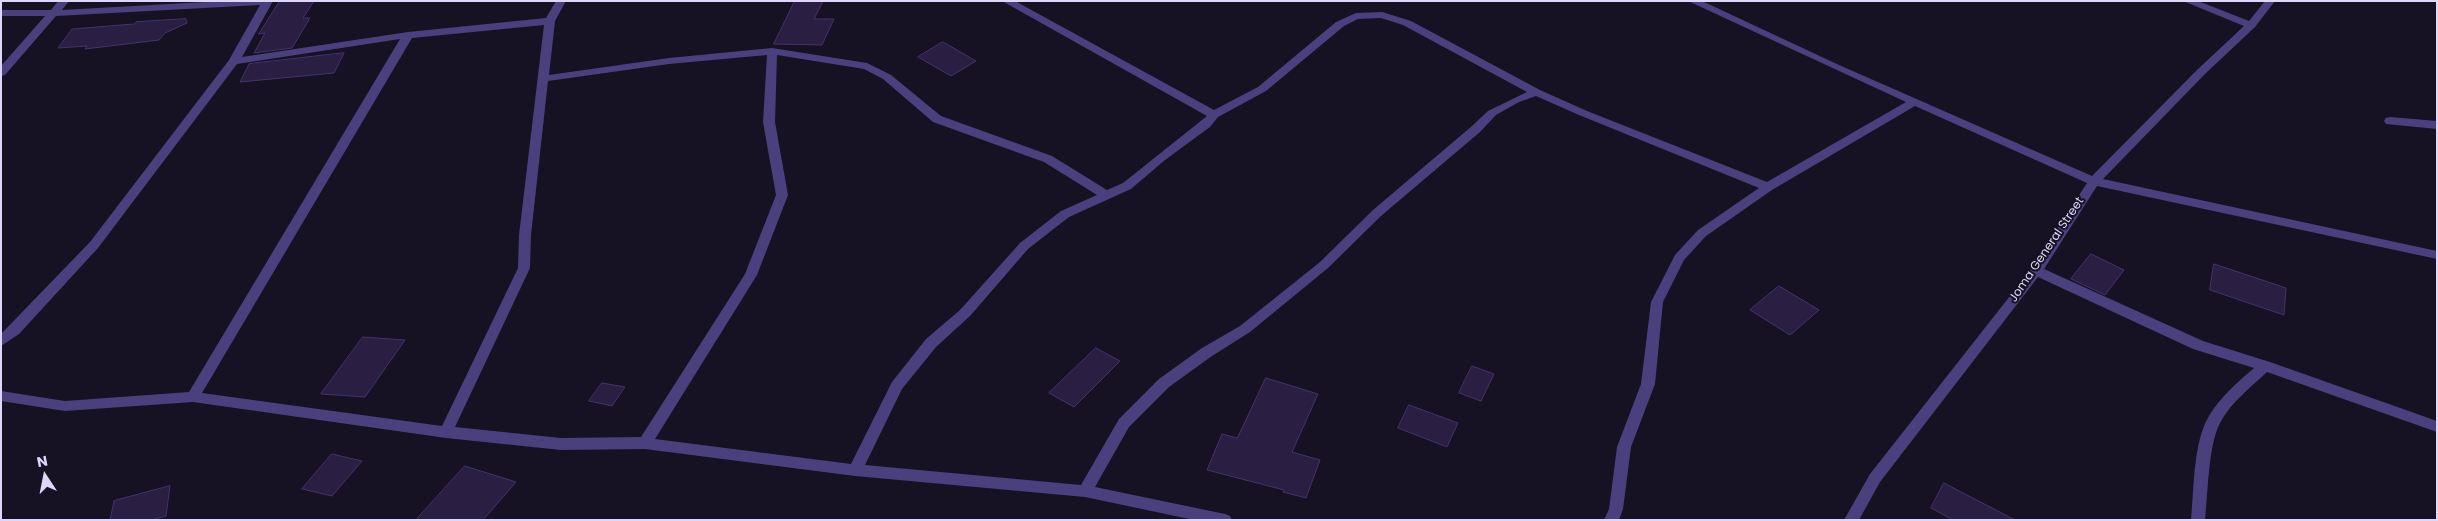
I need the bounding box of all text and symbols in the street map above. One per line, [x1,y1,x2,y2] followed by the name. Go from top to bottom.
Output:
[2007,195,2087,305] street label: Joma General Street
[35,450,49,472] text: N
[20,451,70,501] north arrow

